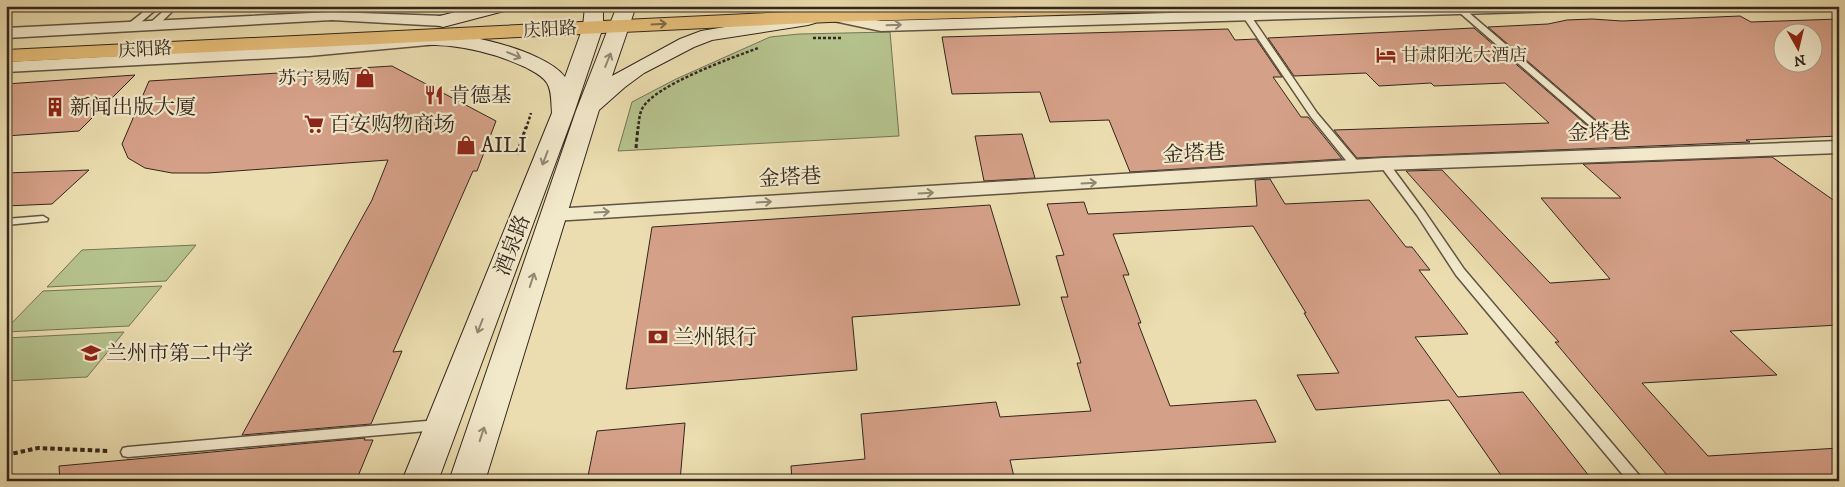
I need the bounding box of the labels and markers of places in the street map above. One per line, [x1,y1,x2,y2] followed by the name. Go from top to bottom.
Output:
[1375,44,1397,66] hotel icon: 甘肃阳光大酒店
[1401,45,1527,67] place label: 甘肃阳光大酒店
[354,67,376,89] shop icon: 苏宁易购
[278,68,350,90] place label: 苏宁易购
[449,83,512,109] place label: 肯德基
[423,84,445,106] restaurant icon: 肯德基
[70,95,196,121] place label: 新闻出版大厦
[44,96,66,118] building icon: 新闻出版大厦
[329,112,455,138] place label: 百安购物商场
[303,113,325,135] supermarket icon: 百安购物商场
[481,133,527,159] place label: AILI
[455,134,477,156] shop icon: AILI
[673,325,757,351] place label: 兰州银行
[647,326,669,348] bank icon: 兰州银行
[106,341,253,367] place label: 兰州市第二中学
[80,342,102,364] school or university icon: 兰州市第二中学

